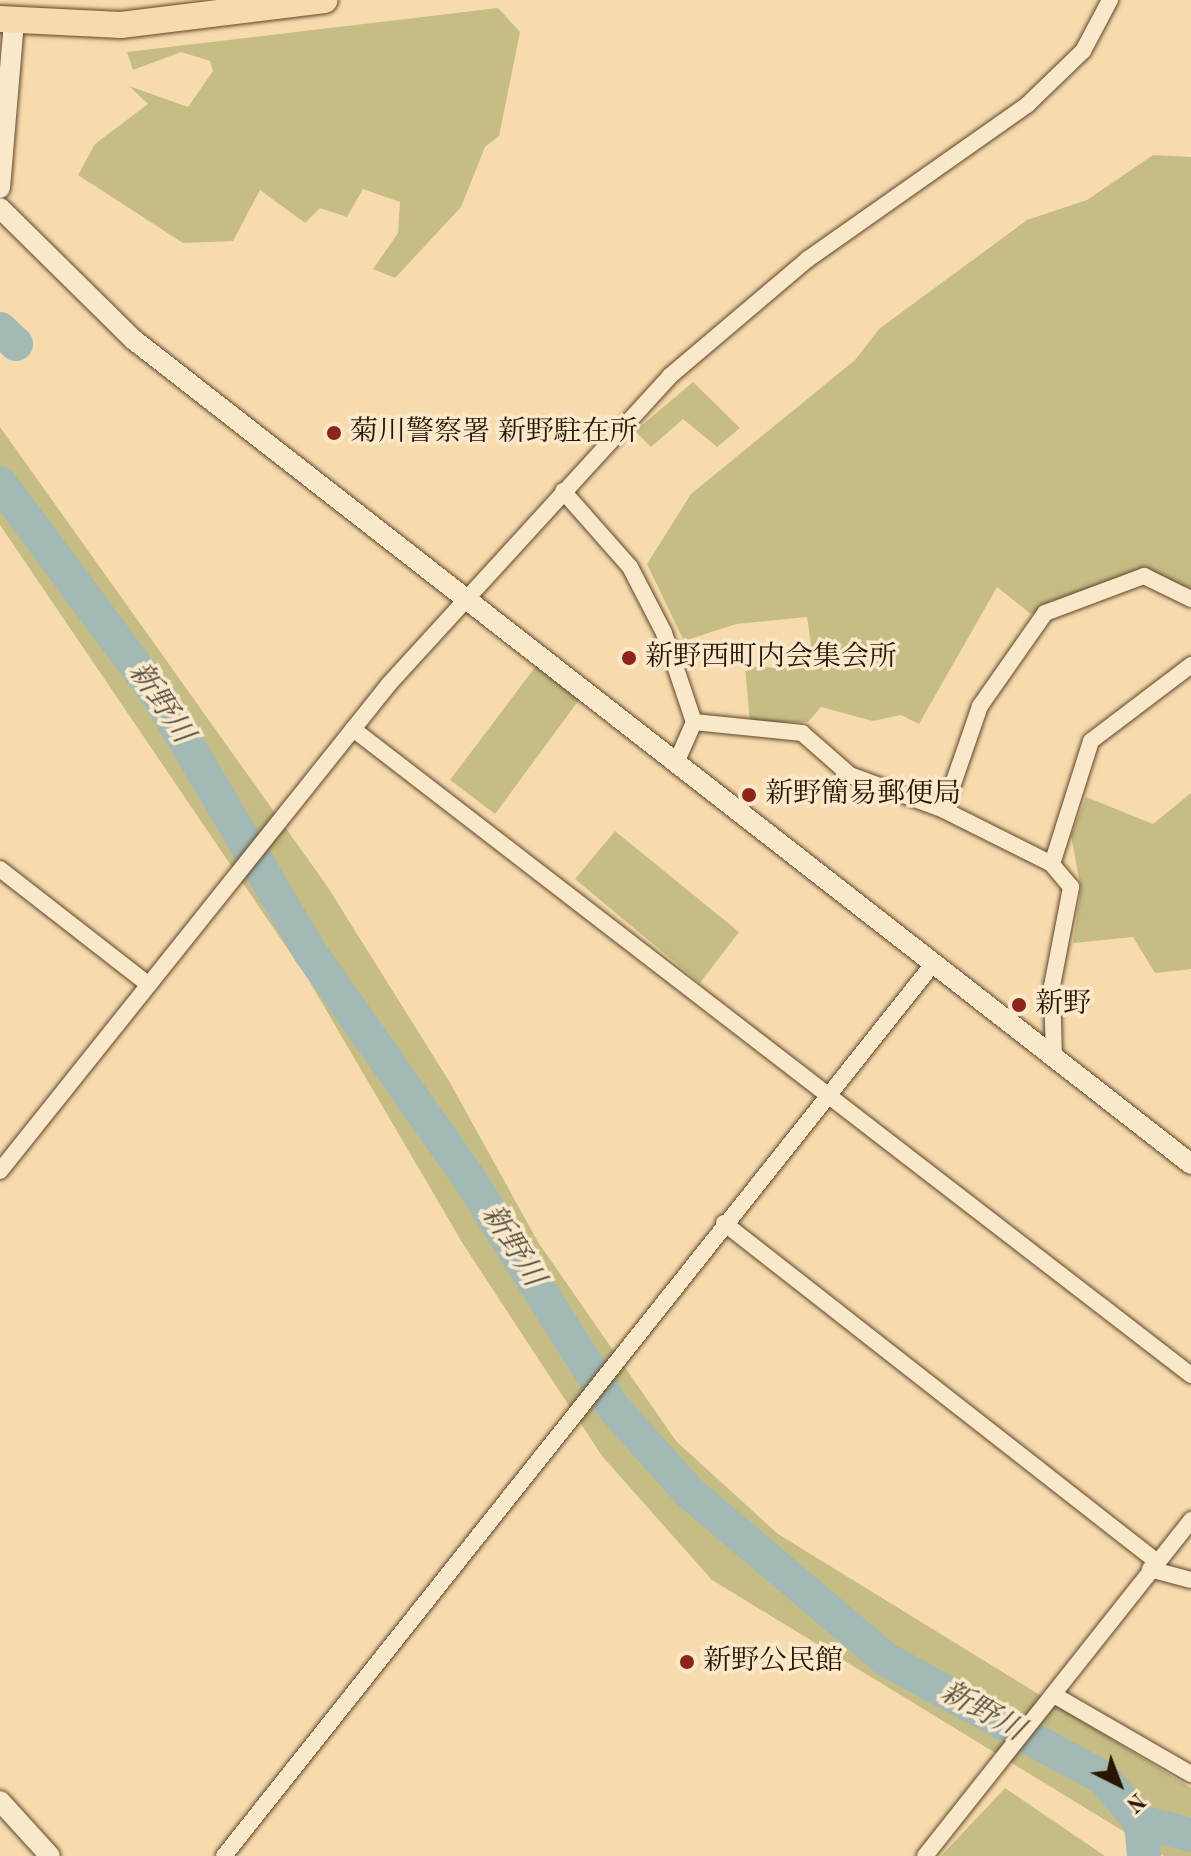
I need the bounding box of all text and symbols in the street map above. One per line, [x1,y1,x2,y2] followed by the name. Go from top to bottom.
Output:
[350,416,638,450] place label: 菊川警察署 新野駐在所
[325,424,343,442] marker: 菊川警察署 新野駐在所
[645,641,897,675] place label: 新野西町内会集会所
[620,649,638,667] marker: 新野西町内会集会所
[120,656,200,750] water label: 新野川
[765,778,961,812] place label: 新野簡易郵便局
[740,786,758,804] marker: 新野簡易郵便局
[1035,988,1091,1022] place label: 新野
[1010,996,1028,1014] marker: 新野
[473,1198,551,1294] water label: 新野川
[703,1645,843,1679] place label: 新野公民館
[678,1653,696,1671] marker: 新野公民館
[934,1674,1030,1750] water label: 新野川
[1079,1744,1159,1824] north arrow
[1121,1788,1149,1816] text: N

